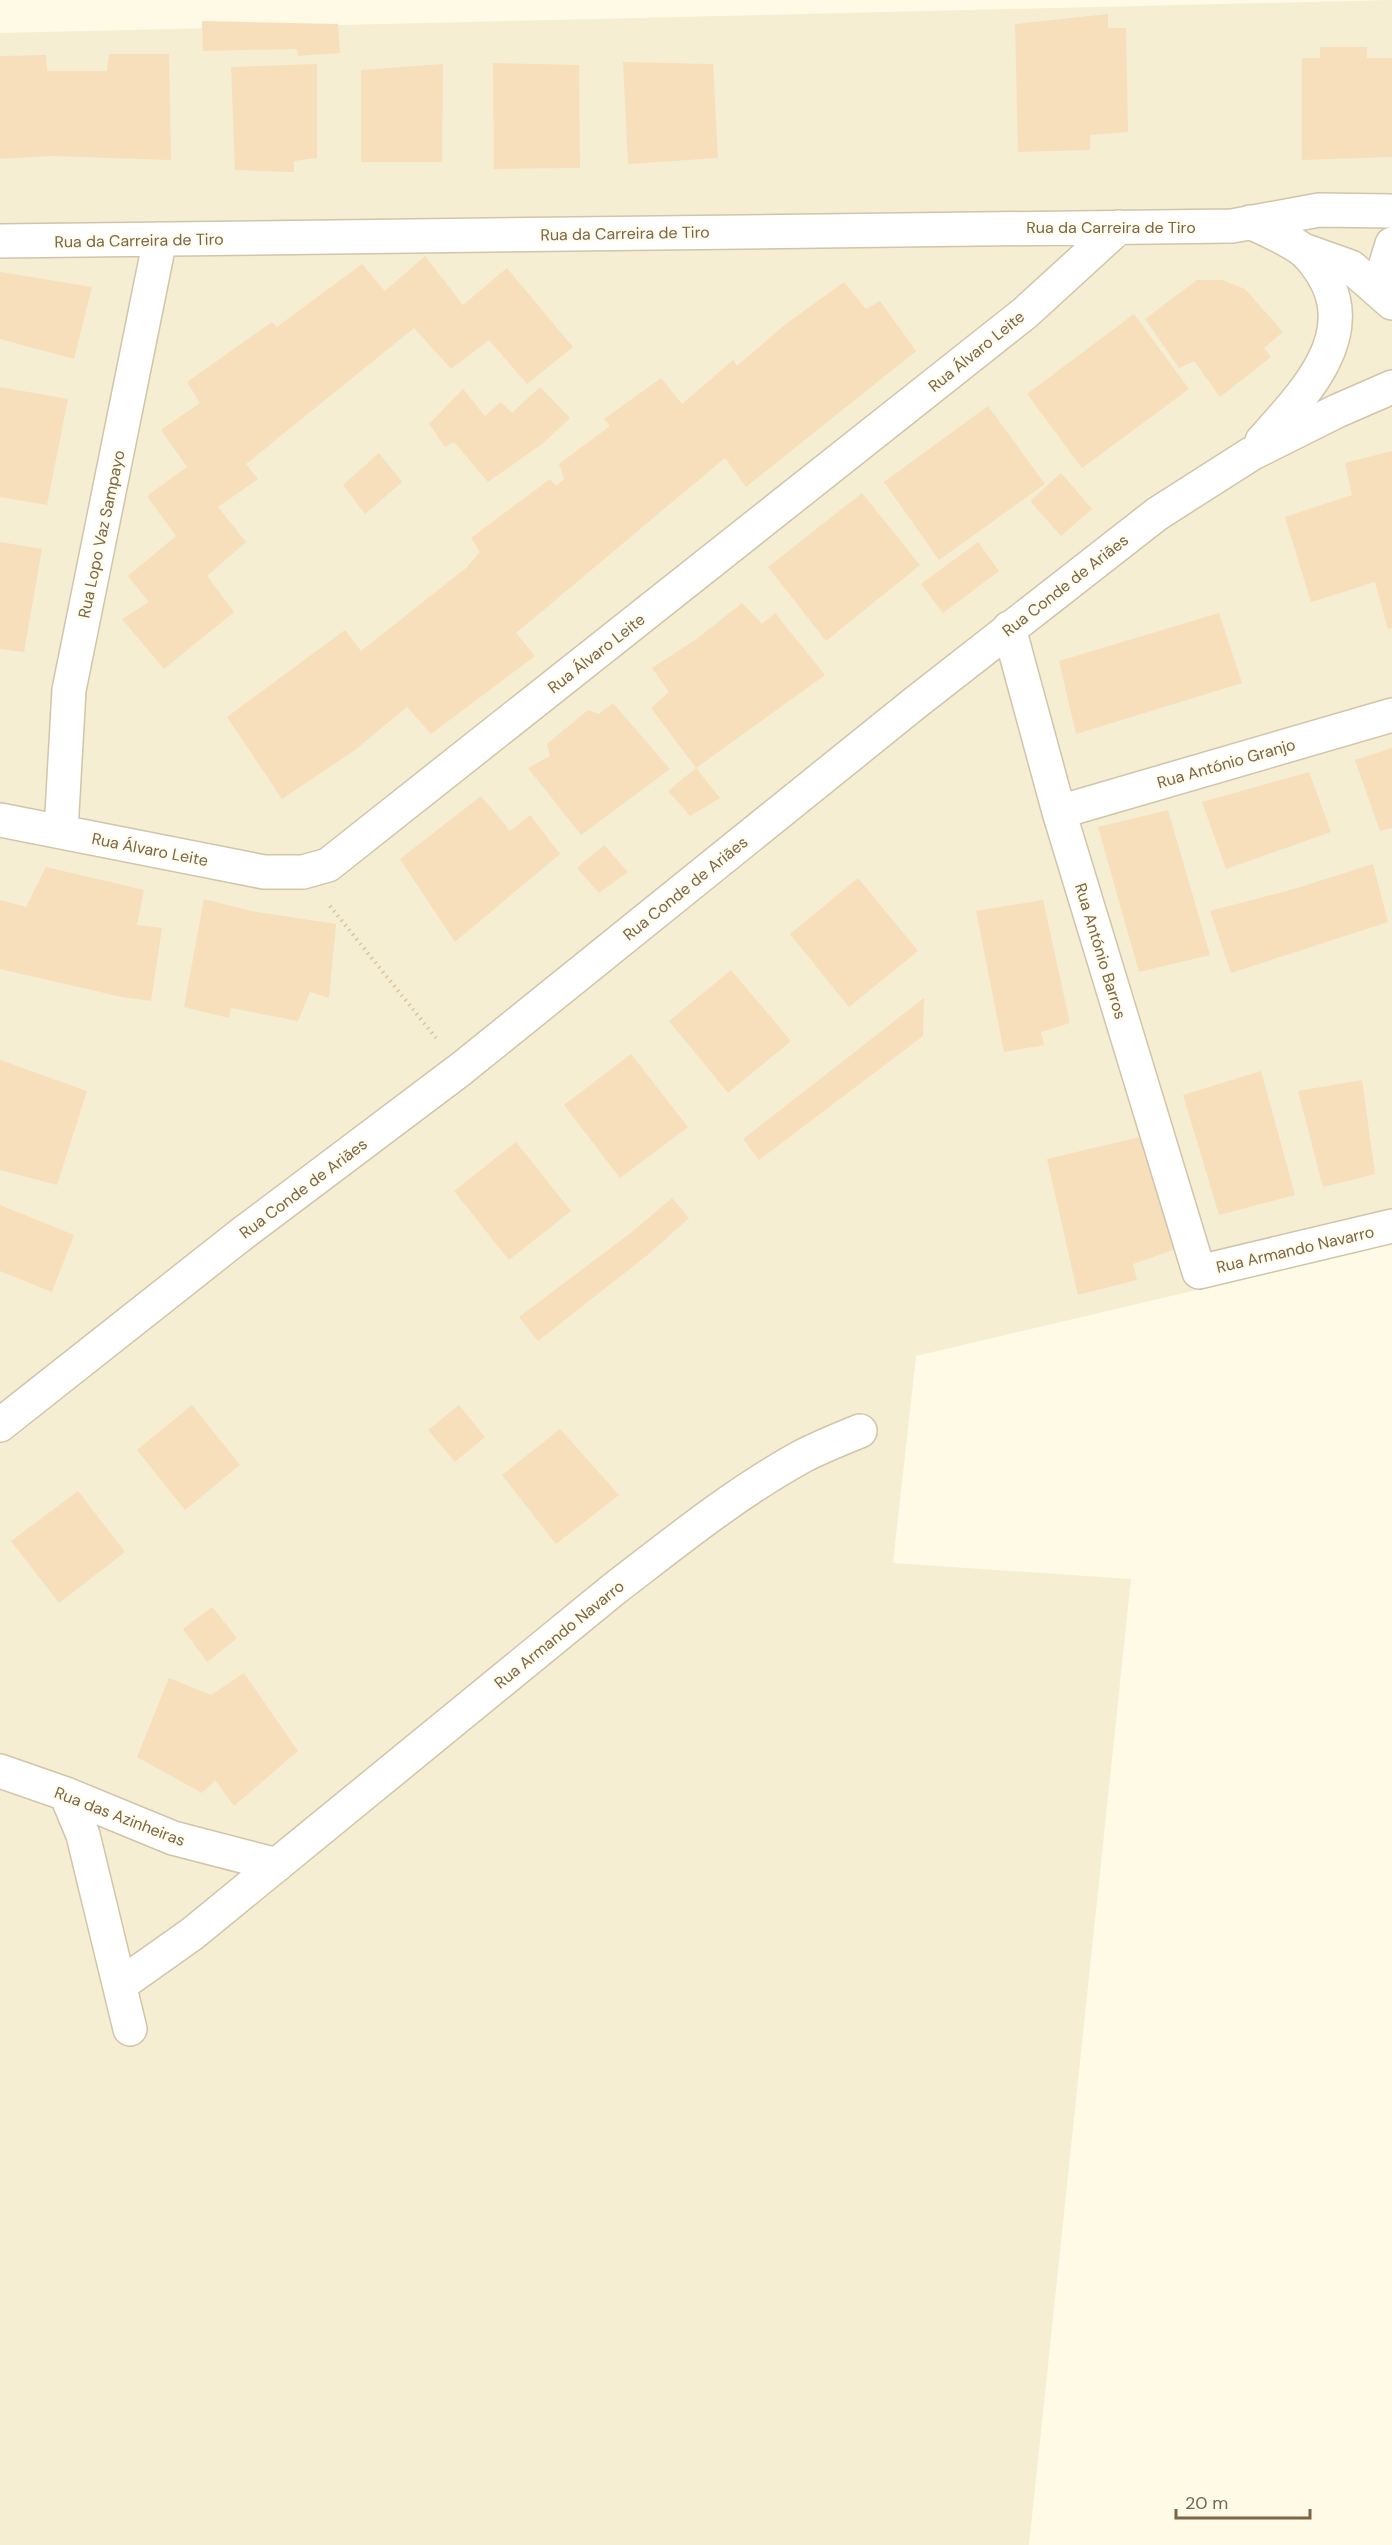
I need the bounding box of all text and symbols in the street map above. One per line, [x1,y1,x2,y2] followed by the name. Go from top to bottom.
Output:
[1026,217,1196,238] street label: Rua da Carreira de Tiro
[540,222,710,245] street label: Rua da Carreira de Tiro
[54,229,224,252] street label: Rua da Carreira de Tiro
[924,306,1029,397] street label: Rua Álvaro Leite
[73,448,130,620] street label: Rua Lopo Vaz Sampayo
[998,529,1133,641] street label: Rua Conde de Ariães
[543,609,649,698] street label: Rua Álvaro Leite
[1154,734,1298,793] street label: Rua António Granjo
[90,828,210,871] street label: Rua Álvaro Leite
[619,832,752,945] street label: Rua Conde de Ariães
[1070,881,1131,1022] street label: Rua António Barros
[235,1133,371,1243] street label: Rua Conde de Ariães
[1214,1221,1376,1278] street label: Rua Armando Navarro
[490,1575,629,1693] street label: Rua Armando Navarro
[51,1782,188,1851] street label: Rua das Azinheiras
[1176,2482,1310,2520] scale bar
[1185,2491,1228,2515] text: 20 m

